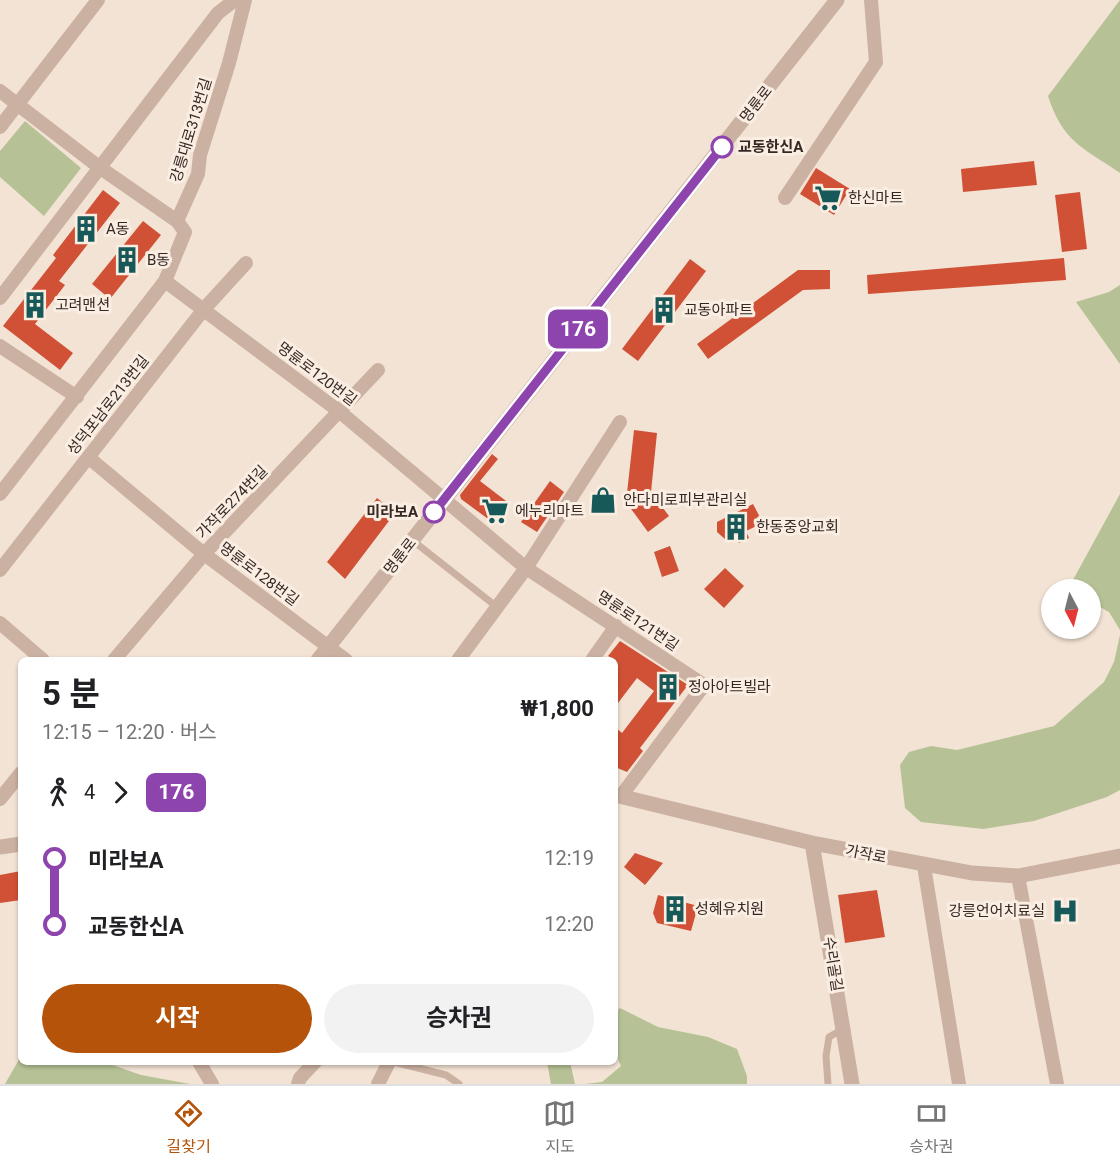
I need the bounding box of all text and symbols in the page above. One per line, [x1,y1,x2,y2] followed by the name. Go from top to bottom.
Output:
[167,76,215,184] street label: 강릉대로313번길
[736,82,776,126] street label: 명륜로
[711,136,733,158] marker: 교동한신A
[738,138,804,156] place label: 교동한신A
[813,183,843,213] supermarket icon: 한신마트
[848,189,903,207] place label: 한신마트
[71,214,101,244] building icon: A동
[106,220,130,238] place label: A동
[112,245,142,275] building icon: B동
[147,251,170,269] place label: B동
[20,290,50,320] building icon: 고려맨션
[649,295,679,325] building icon: 교동아파트
[55,296,110,314] place label: 고려맨션
[684,301,753,319] place label: 교동아파트
[544,310,612,348] line badge: 176
[560,317,596,341] text: 176
[274,338,360,410] street label: 명륜로120번길
[63,351,153,459] street label: 성덕포남로213번길
[193,462,271,542] street label: 가작로274번길
[588,485,618,515] shop icon: 안다미로피부관리실
[623,491,747,509] place label: 안다미로피부관리실
[480,496,510,526] supermarket icon: 에누리마트
[423,501,445,523] marker: 미라보A
[515,502,584,520] place label: 에누리마트
[367,503,419,521] place label: 미라보A
[721,512,751,542] building icon: 한동중앙교회
[756,518,839,536] place label: 한동중앙교회
[380,534,420,578] street label: 명륜로
[216,538,302,610] street label: 명륜로128번길
[1041,579,1101,639] north arrow
[1041,579,1101,639] map controls
[594,587,682,655] street label: 명륜로121번길
[653,672,683,702] building icon: 정아아트빌라
[42,674,100,713] text: 5 분
[688,678,771,696] place label: 정아아트빌라
[520,696,594,721] text: ₩1,800
[42,720,217,744] text: 12:15 – 12:20 · 버스
[42,776,75,809] icon: walk
[104,776,137,809] icon: forward
[84,780,95,804] text: 4
[158,780,194,804] text: 176
[844,841,888,867] street label: 가작로
[544,846,594,870] text: 12:19
[88,848,164,873] text: 미라보A
[660,894,690,924] building icon: 성혜유치원
[1050,896,1080,926] hospital icon: 강릉언어치료실
[695,900,764,918] place label: 성혜유치원
[948,902,1045,920] place label: 강릉언어치료실
[544,912,594,936] text: 12:20
[88,914,184,939] text: 교동한신A
[820,935,846,993] street label: 수리골길
[42,984,312,1053] button: 시작
[324,984,594,1053] button: 승차권
[166,1097,211,1157] tab: 길찾기
[543,1097,576,1157] tab: 지도
[909,1097,954,1157] tab: 승차권

